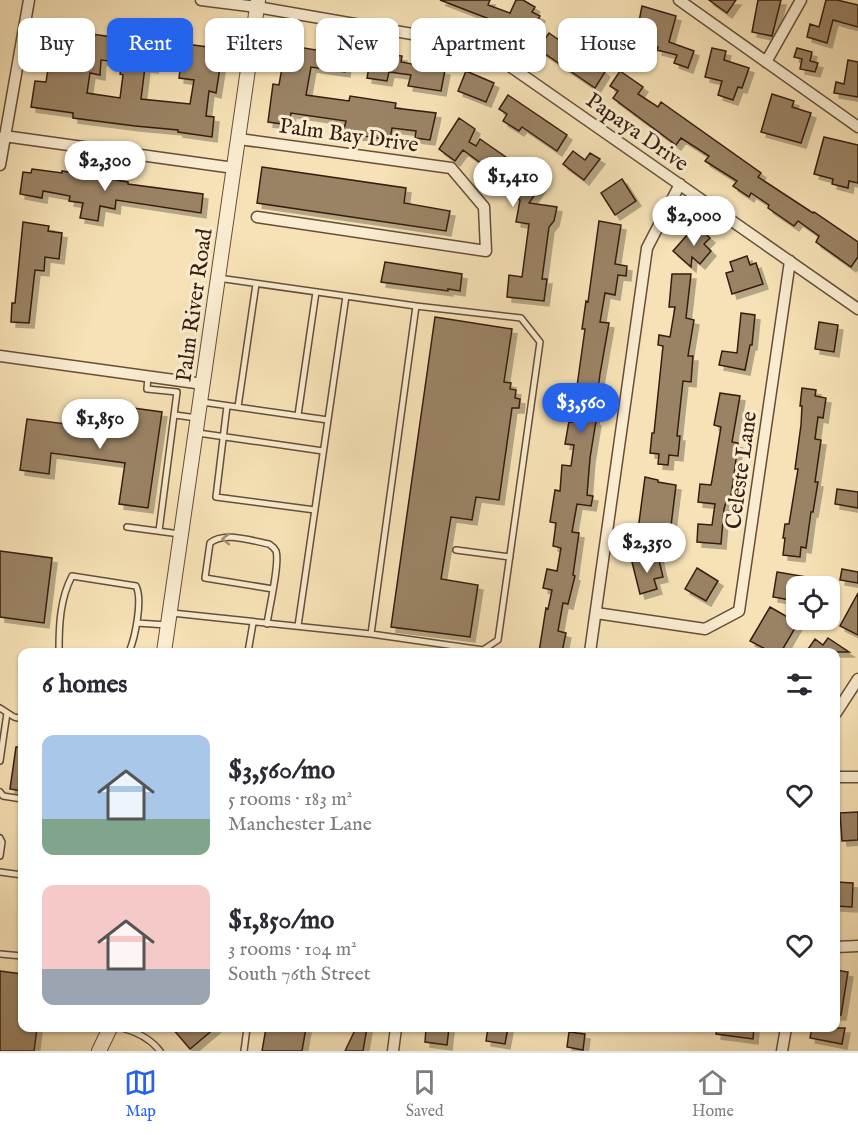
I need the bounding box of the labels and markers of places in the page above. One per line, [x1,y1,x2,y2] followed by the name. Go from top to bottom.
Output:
[56,141,154,192] pin: $2,300
[464,157,562,208] pin: $1,410
[645,196,743,247] pin: $2,000
[532,383,630,434] pin: $3,560
[51,399,149,450] pin: $1,850
[598,523,696,574] pin: $2,350

